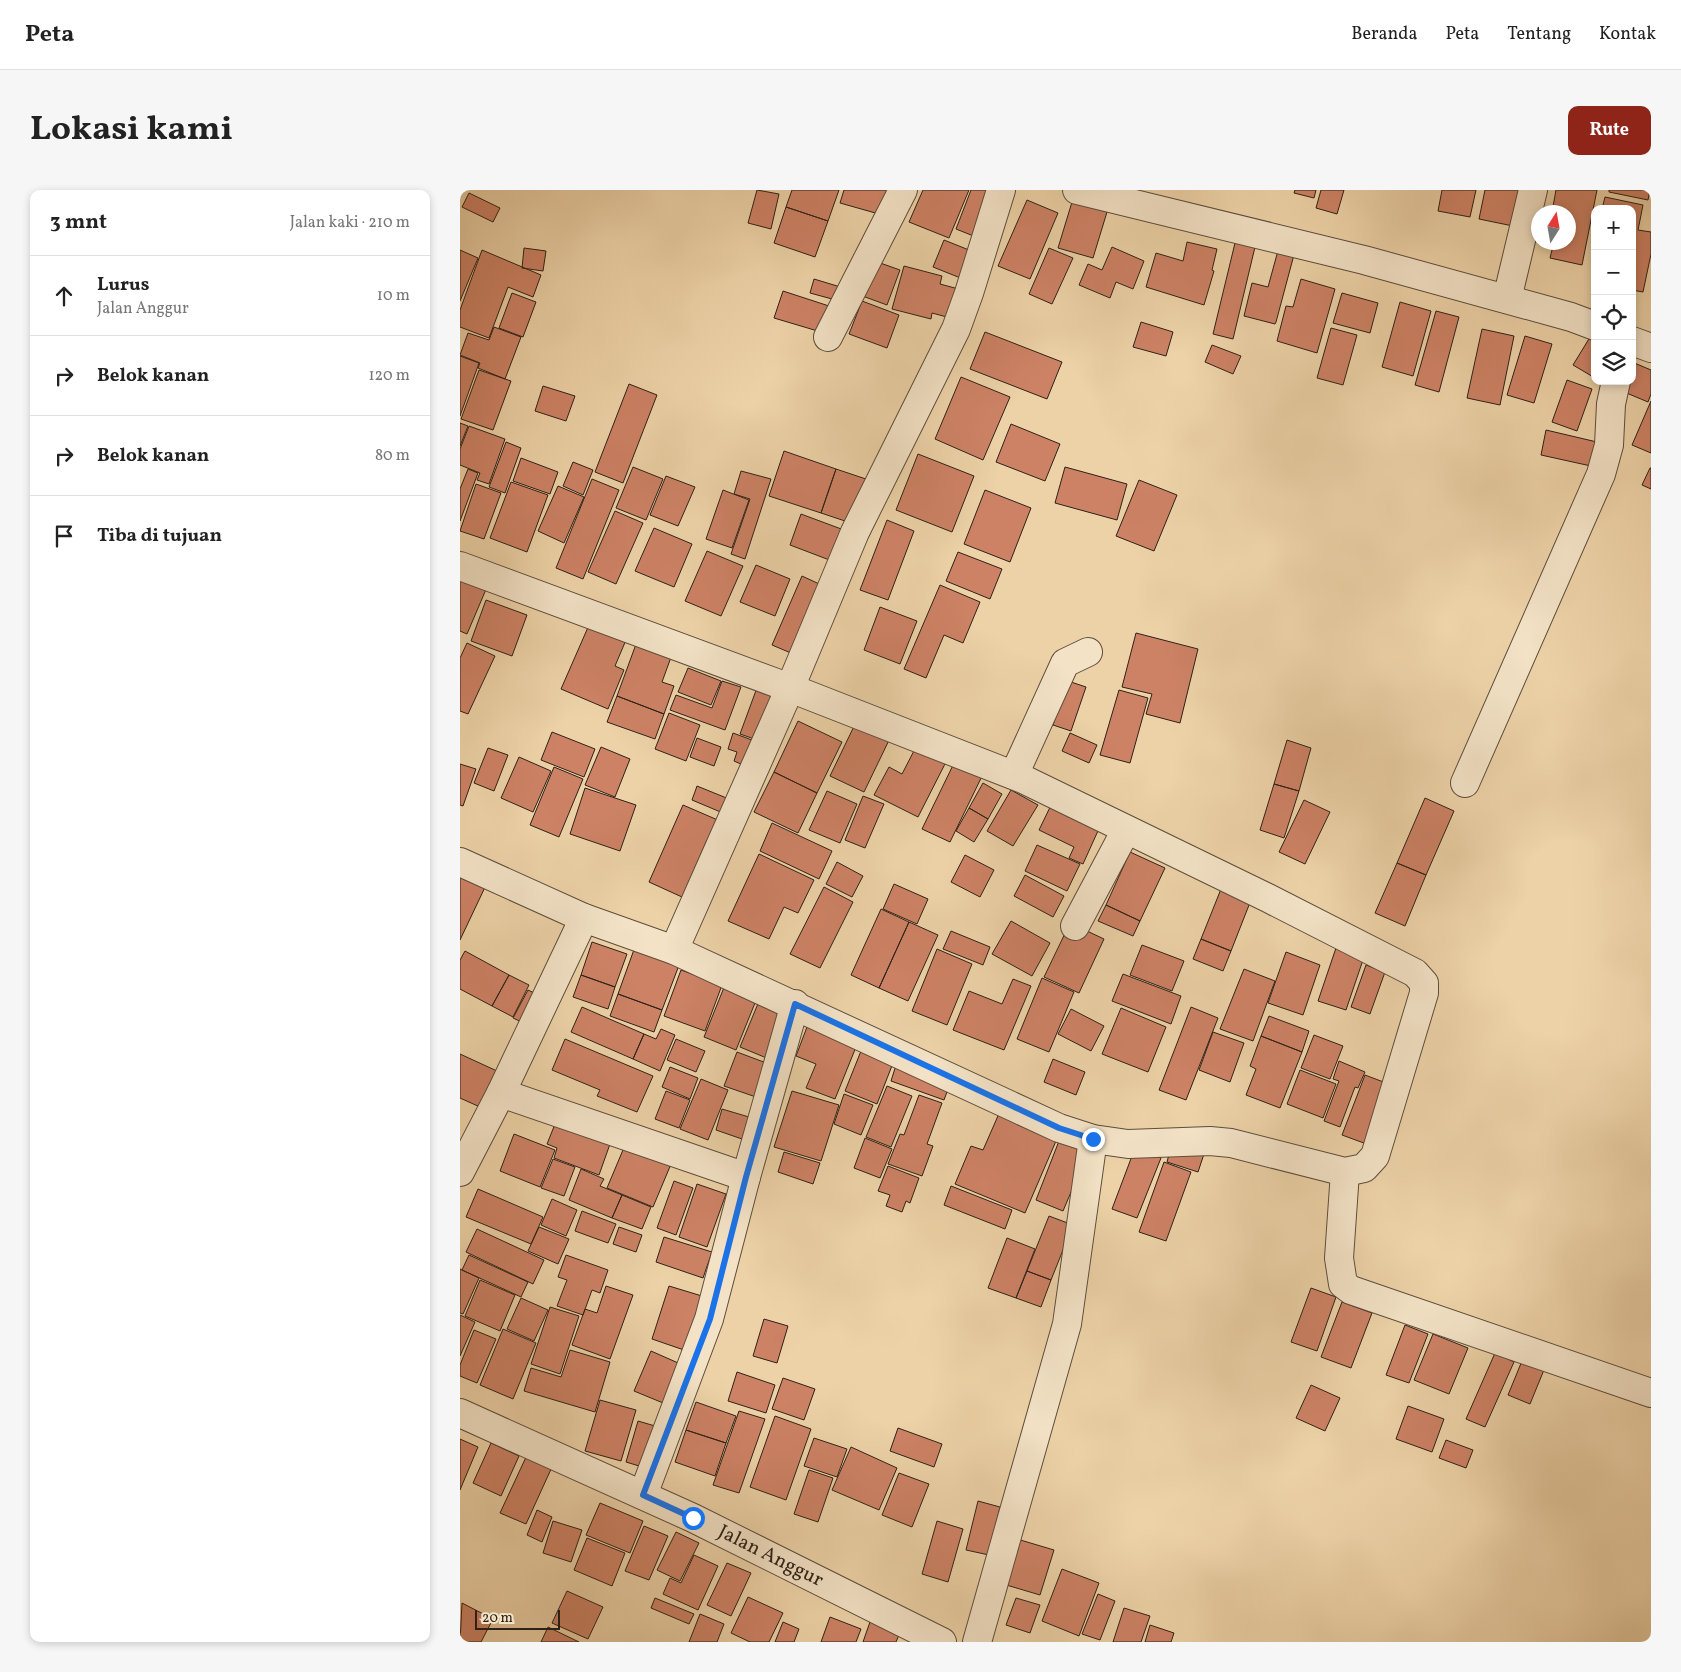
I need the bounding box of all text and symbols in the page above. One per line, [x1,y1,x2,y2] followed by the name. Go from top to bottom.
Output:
[25,18,74,52] text: Peta
[1351,22,1417,47] text: Beranda
[1445,22,1479,47] text: Peta
[1507,22,1571,47] text: Tentang
[1599,22,1656,47] text: Kontak
[30,106,233,154] text: Lokasi kami
[1568,106,1651,155] button: Rute
[1531,205,1576,250] north arrow
[1591,205,1636,385] map controls
[1591,205,1636,250] button: +
[50,208,107,237] text: 3 mnt
[290,212,410,234] text: Jalan kaki · 210 m
[1591,250,1636,295] button: −
[97,272,149,298] text: Lurus
[50,282,78,310] icon: ahead
[377,285,410,307] text: 10 m
[1591,295,1636,340] button: locate
[97,298,189,320] text: Jalan Anggur
[1591,340,1636,385] button: layers
[50,362,78,390] icon: right
[97,363,209,389] text: Belok kanan
[368,365,410,387] text: 120 m
[50,442,78,470] icon: right
[97,443,209,469] text: Belok kanan
[375,445,410,467] text: 80 m
[50,522,78,550] icon: arrive
[97,523,222,549] text: Tiba di tujuan
[1082,1128,1105,1151] route end
[682,1507,705,1530] route start
[713,1518,828,1595] street label: Jalan Anggur
[475,1607,560,1630] scale bar
[482,1609,513,1628] text: 20 m

